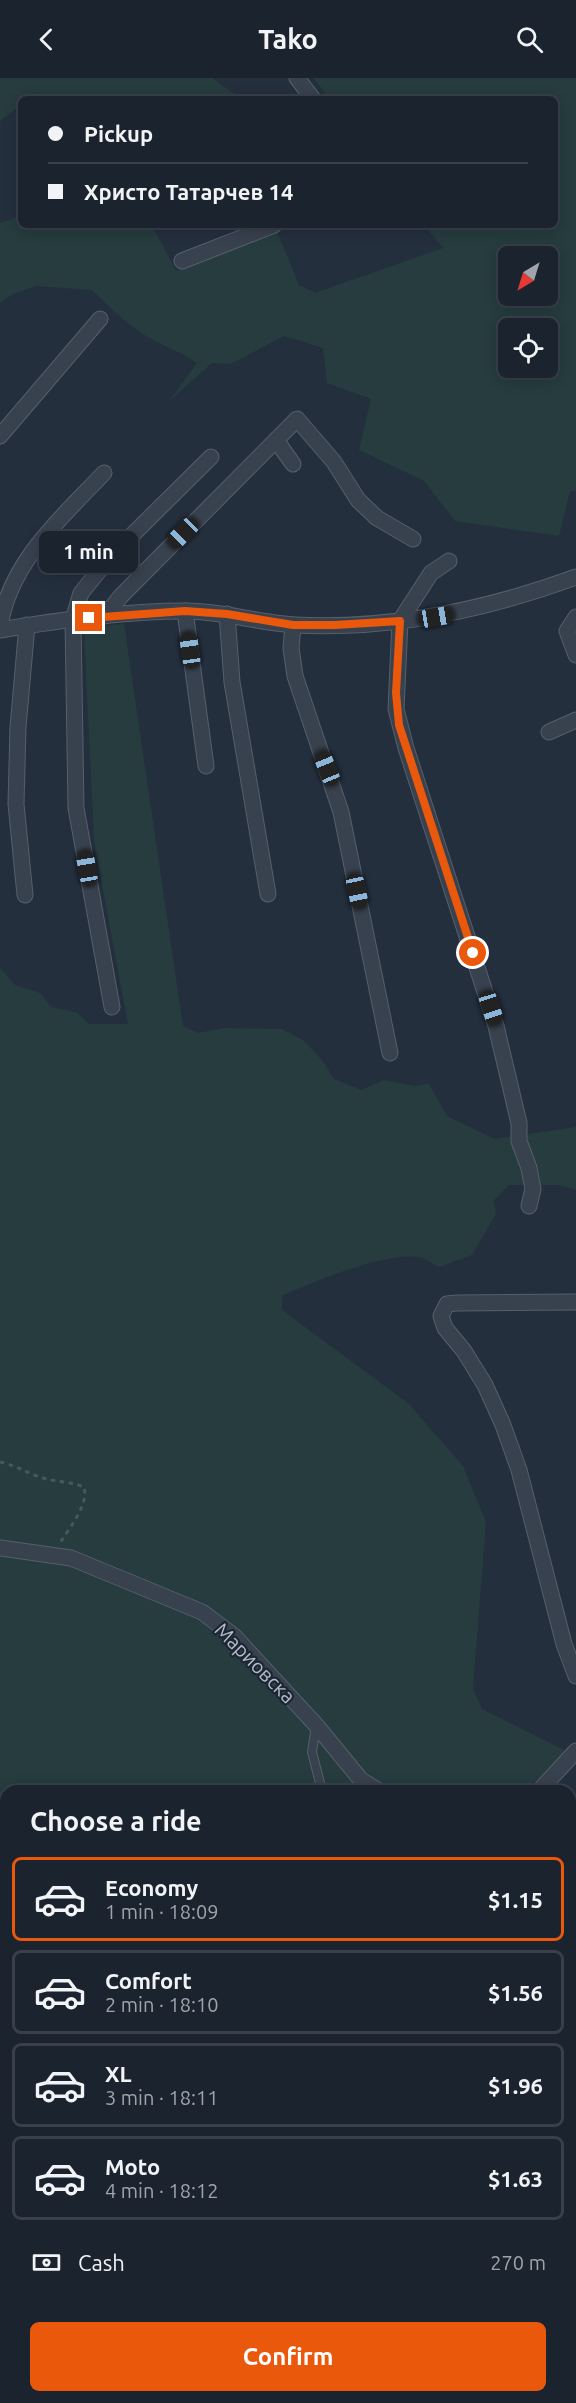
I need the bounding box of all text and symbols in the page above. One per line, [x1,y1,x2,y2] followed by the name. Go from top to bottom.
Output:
[30,23,63,56] icon: back
[513,23,546,56] icon: search
[258,24,318,54] text: Tako
[84,121,153,146] text: Pickup
[84,179,293,204] text: Христо Татарчев 14
[498,246,558,306] north arrow
[498,246,558,378] map controls
[498,318,558,378] button: locate
[164,514,202,552] car
[40,531,138,573] callout: 1 min
[63,540,114,563] text: 1 min
[75,604,102,631] route end
[417,605,455,629] car
[179,631,201,669] car
[312,748,342,788] car
[75,849,99,887] car
[344,872,370,910] car
[459,939,486,966] route start
[477,988,505,1028] car
[211,1618,300,1707] street label: Мариовска
[30,1806,202,1836] text: Choose a ride
[33,1872,87,1926] icon: car
[105,1875,198,1900] text: Economy
[488,1887,543,1912] text: $1.15
[105,1900,219,1923] text: 1 min · 18:09
[33,1965,87,2019] icon: car
[105,1968,192,1993] text: Comfort
[488,1980,543,2005] text: $1.56
[105,1993,219,2016] text: 2 min · 18:10
[33,2058,87,2112] icon: car
[105,2061,132,2086] text: XL
[488,2073,543,2098] text: $1.96
[105,2086,219,2109] text: 3 min · 18:11
[33,2151,87,2205] icon: car
[105,2154,160,2179] text: Moto
[488,2166,543,2191] text: $1.63
[105,2179,219,2202] text: 4 min · 18:12
[30,2246,63,2279] icon: cash
[78,2250,125,2275] text: Cash
[490,2251,546,2274] text: 270 m
[30,2322,546,2391] button: Confirm

